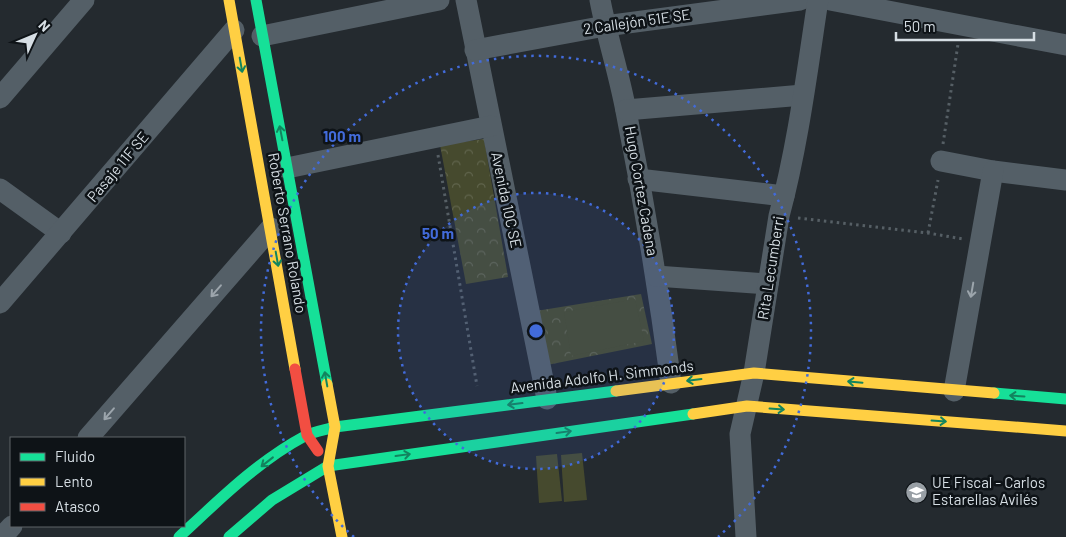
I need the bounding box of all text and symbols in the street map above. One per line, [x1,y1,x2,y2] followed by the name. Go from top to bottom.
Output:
[582,5,692,37] street label: 2 Callejón 51E SE
[10,10,60,60] north arrow
[896,10,1034,42] scale bar
[35,16,54,35] text: N
[904,17,936,35] text: 50 m
[237,57,246,73] one-way arrow
[622,125,662,257] street label: Hugo Cortez Cadena
[275,126,285,142] one-way arrow
[323,127,361,145] text: 100 m
[83,128,152,205] street label: Pasaje 11F SE
[488,150,526,250] street label: Avenida 10C SE
[265,151,311,315] street label: Roberto Serrano Rolando
[753,215,787,321] street label: Rita Lecumberri
[422,224,454,242] text: 50 m
[272,251,282,267] one-way arrow
[967,281,977,297] one-way arrow
[210,285,222,298] one-way arrow
[527,322,545,340] centre of rings
[509,356,695,396] street label: Avenida Adolfo H. Simmonds
[321,372,330,388] one-way arrow
[686,376,702,386] one-way arrow
[848,377,864,387] one-way arrow
[1010,391,1026,400] one-way arrow
[508,399,524,409] one-way arrow
[769,404,785,413] one-way arrow
[104,407,115,420] one-way arrow
[931,417,947,426] one-way arrow
[556,427,572,437] one-way arrow
[10,437,185,527] legend
[55,447,95,465] text: Fluido
[395,450,411,460] one-way arrow
[260,456,273,467] one-way arrow
[55,472,93,490] text: Lento
[932,473,1045,508] place label: UE Fiscal - Carlos Estarellas Avilés
[904,480,928,504] school or university icon: UE Fiscal - Carlos Estarellas Avilés
[55,497,100,515] text: Atasco

